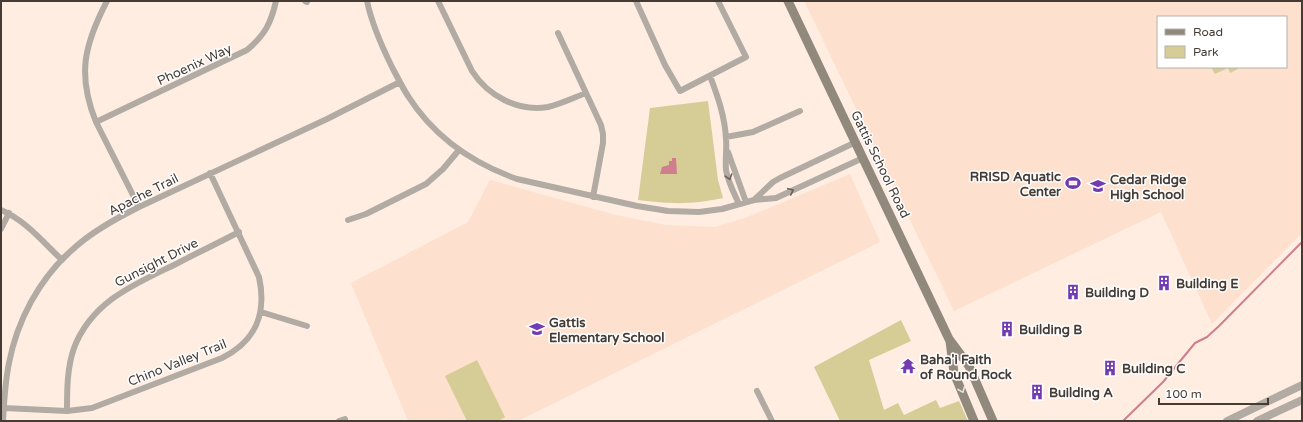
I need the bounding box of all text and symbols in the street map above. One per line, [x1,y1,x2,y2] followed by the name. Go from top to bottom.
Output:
[1157,16,1287,68] legend
[1193,25,1223,39] text: Road
[155,41,234,89] street label: Phoenix Way
[1193,45,1219,59] text: Park
[847,108,913,221] street label: Gattis School Road
[970,169,1062,200] place label: RRISD Aquatic Center
[106,170,181,219] street label: Apache Trail
[1110,172,1187,203] place label: Cedar Ridge High School
[724,174,732,181] one-way arrow
[1064,174,1082,192] sports icon: RRISD Aquatic Center
[1089,177,1107,195] school or university icon: Cedar Ridge High School
[787,188,794,196] one-way arrow
[112,235,201,291] street label: Gunsight Drive
[1155,274,1173,292] building icon: Building E
[1176,276,1239,292] place label: Building E
[1064,283,1082,301] building icon: Building D
[1085,285,1149,301] place label: Building D
[549,315,664,346] place label: Gattis Elementary School
[528,320,546,338] school or university icon: Gattis Elementary School
[998,320,1016,338] building icon: Building B
[1019,322,1082,338] place label: Building B
[126,336,229,390] street label: Chino Valley Trail
[920,352,1012,383] place label: Baha'i Faith of Round Rock
[899,357,917,375] temple icon: Baha'i Faith of Round Rock
[1101,359,1119,377] building icon: Building C
[1122,361,1185,377] place label: Building C
[1159,380,1268,406] scale bar
[1028,383,1046,401] building icon: Building A
[1049,385,1113,401] place label: Building A
[957,387,965,394] one-way arrow
[1165,387,1202,401] text: 100 m

